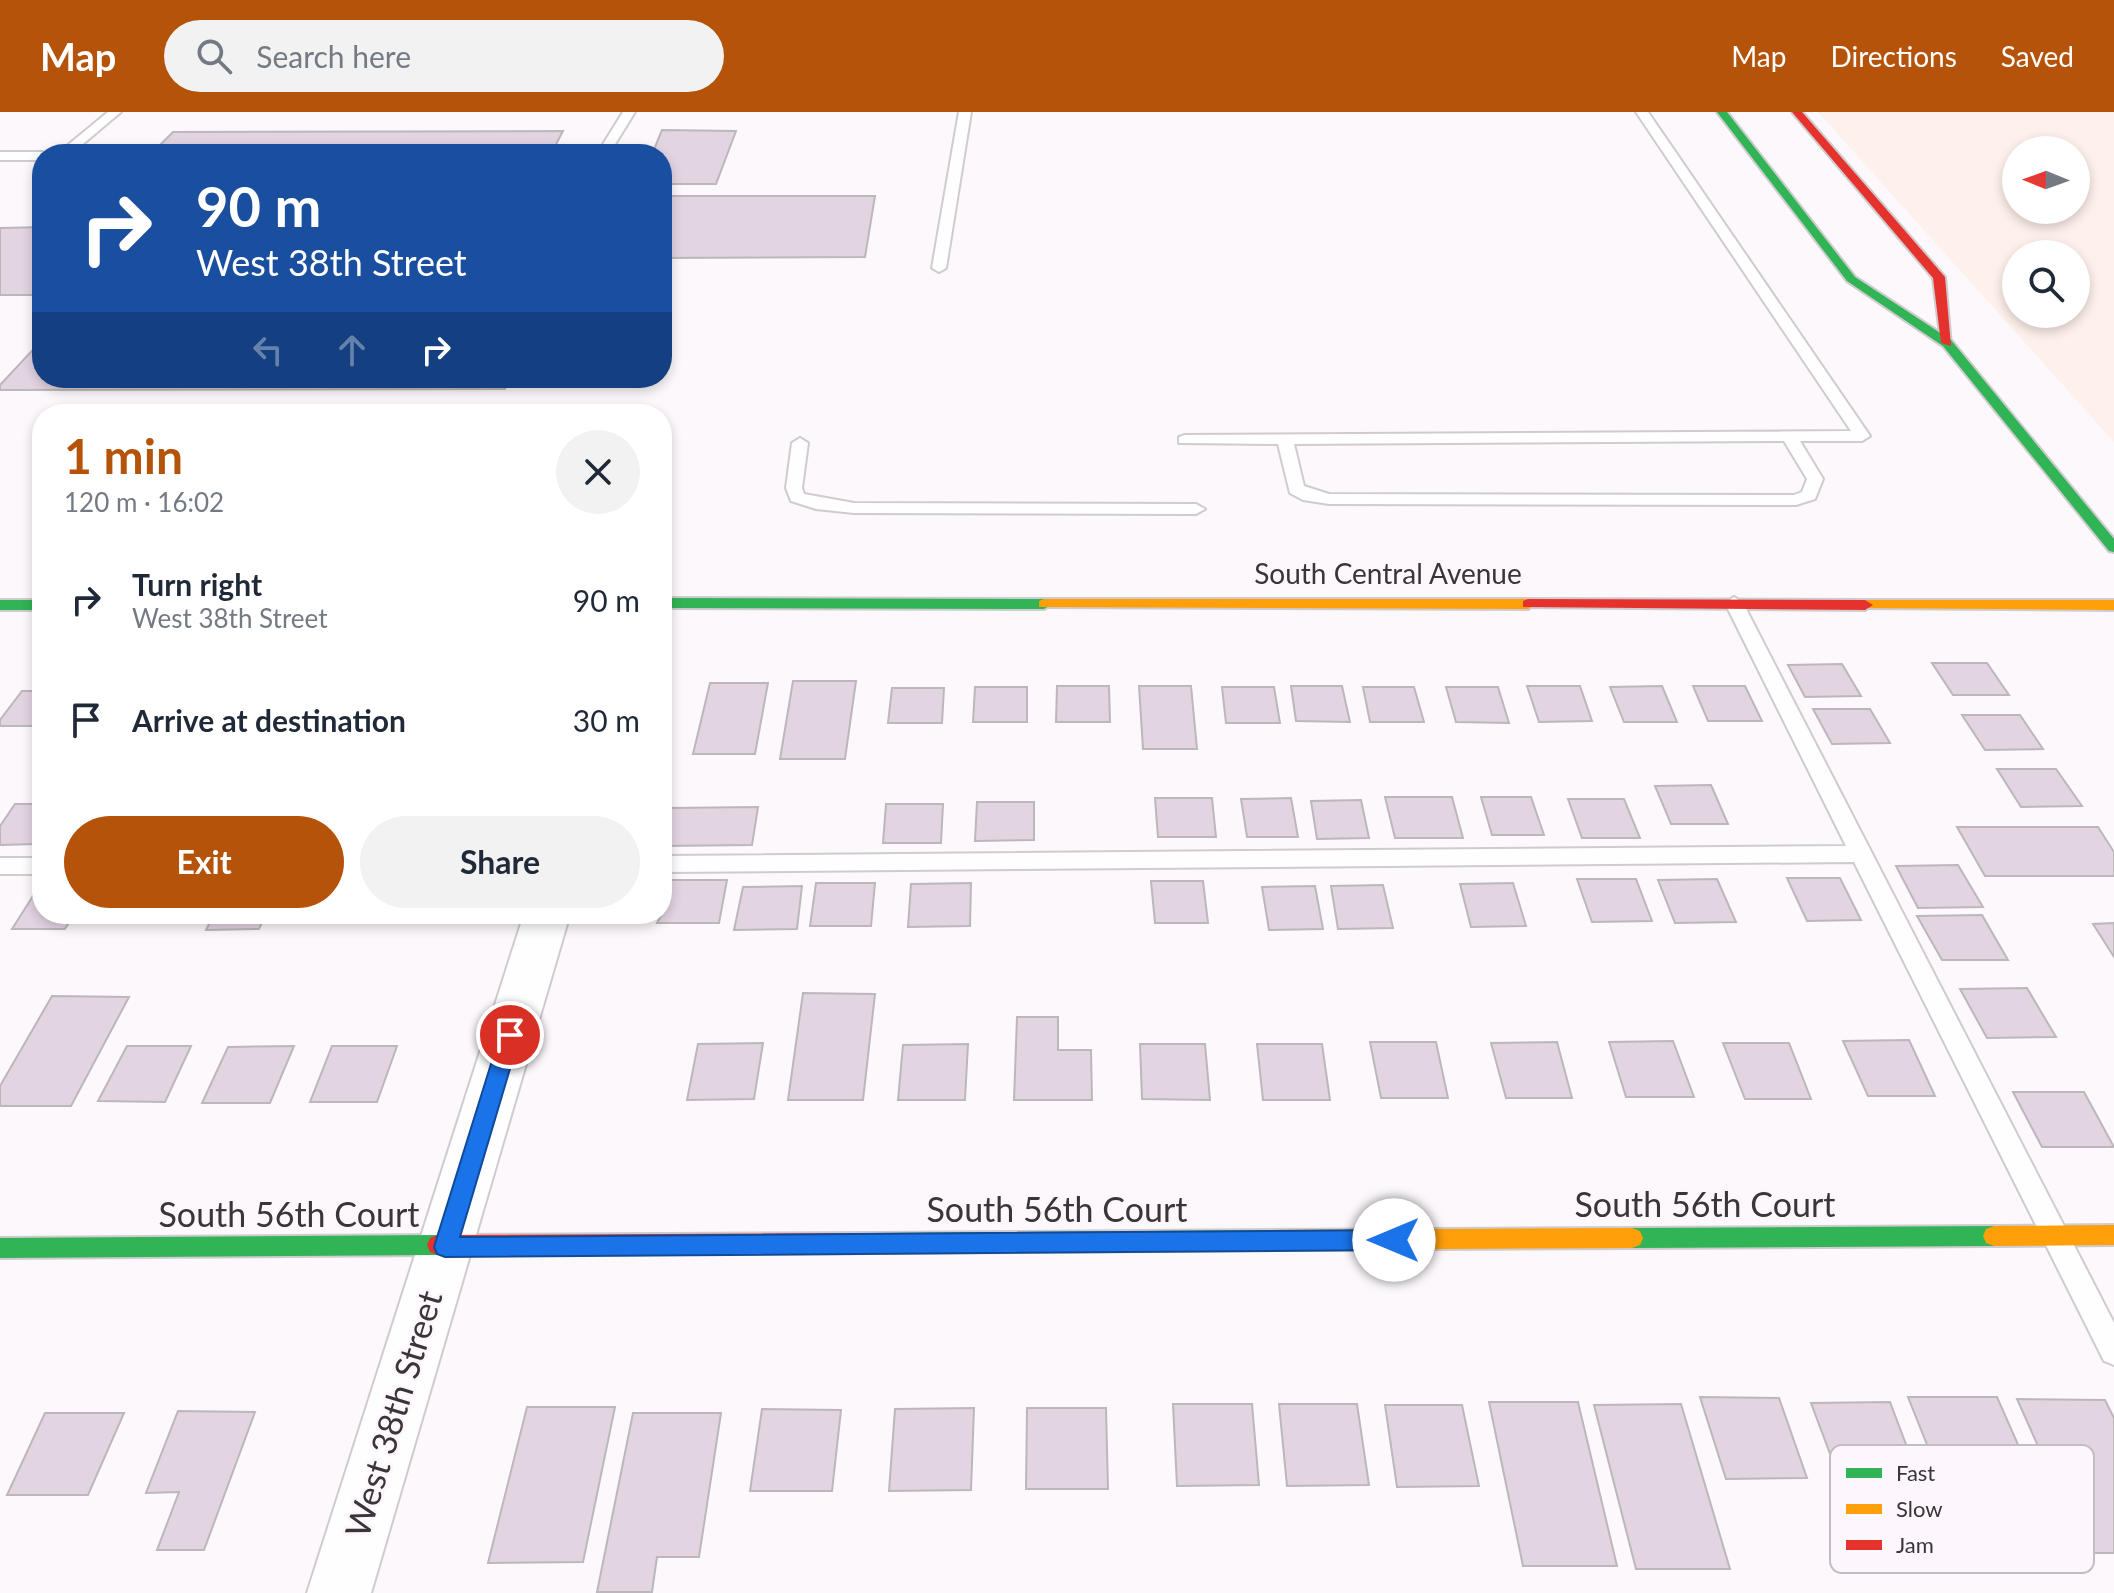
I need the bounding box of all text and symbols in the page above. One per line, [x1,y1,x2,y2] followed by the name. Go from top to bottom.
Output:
[164,20,724,92] search box
[40,33,116,79] text: Map
[192,34,236,78] icon: search
[256,38,411,74] text: Search here
[1731,39,1786,73] text: Map
[1830,39,1957,73] text: Directions
[2001,39,2074,73] text: Saved
[2002,136,2090,224] north arrow
[2002,136,2090,328] map controls
[196,172,321,239] text: 90 m
[64,176,168,280] icon: right
[196,240,467,284] text: West 38th Street
[2002,240,2090,328] button: search
[246,328,290,372] icon: left
[330,328,374,372] icon: ahead
[414,328,458,372] icon: right
[64,427,183,484] text: 1 min
[556,430,640,514] button: close
[64,486,224,518] text: 120 m · 16:02
[1254,556,1522,590] street label: South Central Avenue
[132,566,262,602] text: Turn right
[64,578,108,622] icon: right
[573,582,640,618] text: 90 m
[132,602,328,634] text: West 38th Street
[64,698,108,742] icon: arrive
[132,702,406,738] text: Arrive at destination
[573,702,640,738] text: 30 m
[64,816,344,908] button: Exit
[360,816,640,908] button: Share
[476,1001,544,1069] pin
[488,1013,532,1057] icon: arrive
[1575,1183,1835,1224] street label: South 56th Court
[927,1188,1187,1229] street label: South 56th Court
[159,1193,419,1234] street label: South 56th Court
[1352,1198,1436,1282] position arrow
[336,1285,450,1542] street label: West 38th Street
[1830,1445,2094,1573] legend
[1896,1459,1935,1486] text: Fast
[1896,1495,1943,1522] text: Slow
[1896,1531,1934,1558] text: Jam

